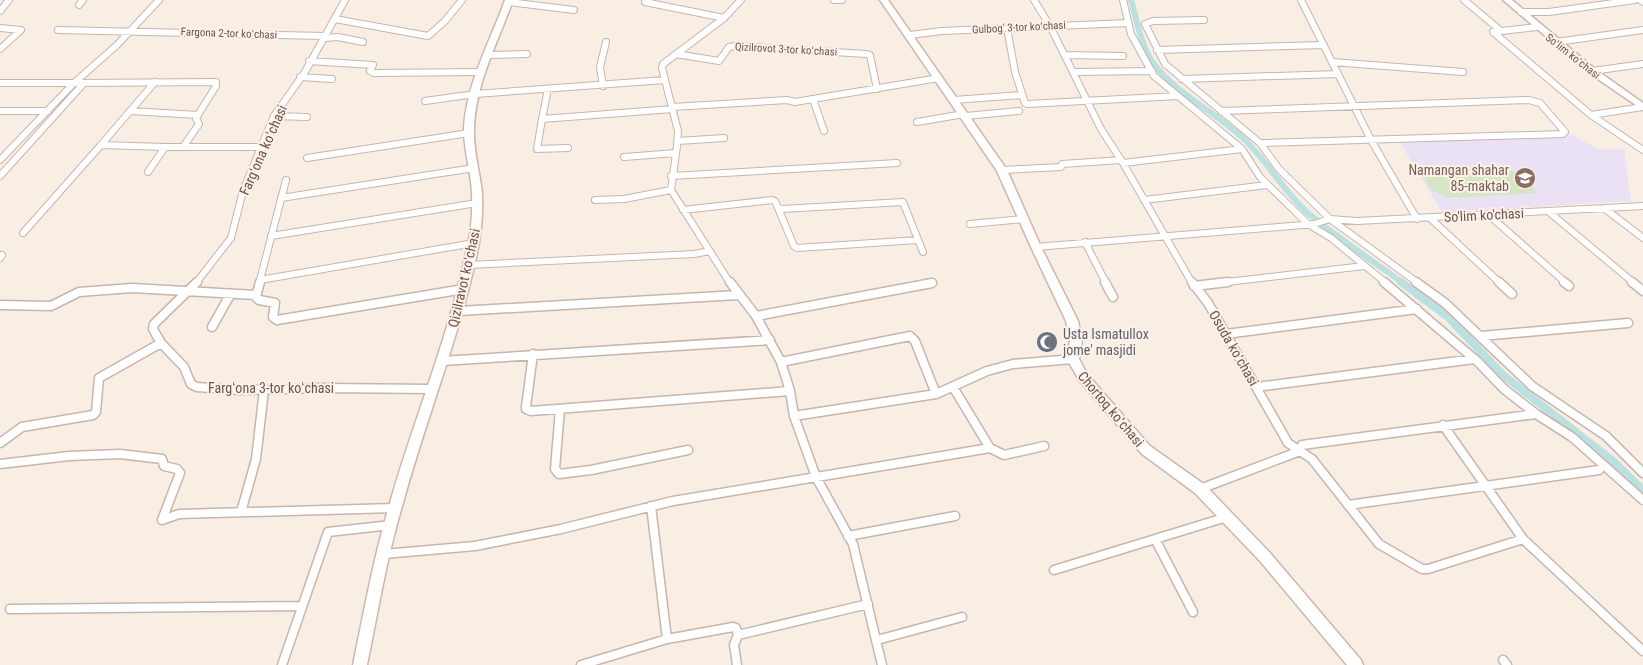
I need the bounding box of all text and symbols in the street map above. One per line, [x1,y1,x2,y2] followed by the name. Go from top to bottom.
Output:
[972,19,1066,36] street label: Gulbog' 3-tor koʻchasi
[181,25,277,42] street label: Fargona 2-tor koʻchasi
[1543,31,1603,82] street label: Soʻlim koʻchasi
[734,40,837,59] street label: Qizilrovot 3-tor koʻchasi
[236,102,290,198] street label: Fargʻona koʻchasi
[1408,162,1509,194] place label: Namangan shahar 85-maktab
[1513,166,1537,190] school or university icon: Namangan shahar 85-maktab
[1444,205,1524,225] street label: So'lim ko'chasi
[445,227,483,329] street label: Qizilravot koʻchasi
[1206,307,1262,389] street label: Osuda koʻchasi
[1062,326,1149,358] place label: Usta Ismatullox jome' masjidi
[1035,330,1059,354] mosque icon: Usta Ismatullox jome' masjidi
[1075,368,1147,450] street label: Chortoq koʻchasi
[208,380,334,396] street label: Fargʻona 3-tor koʻchasi

